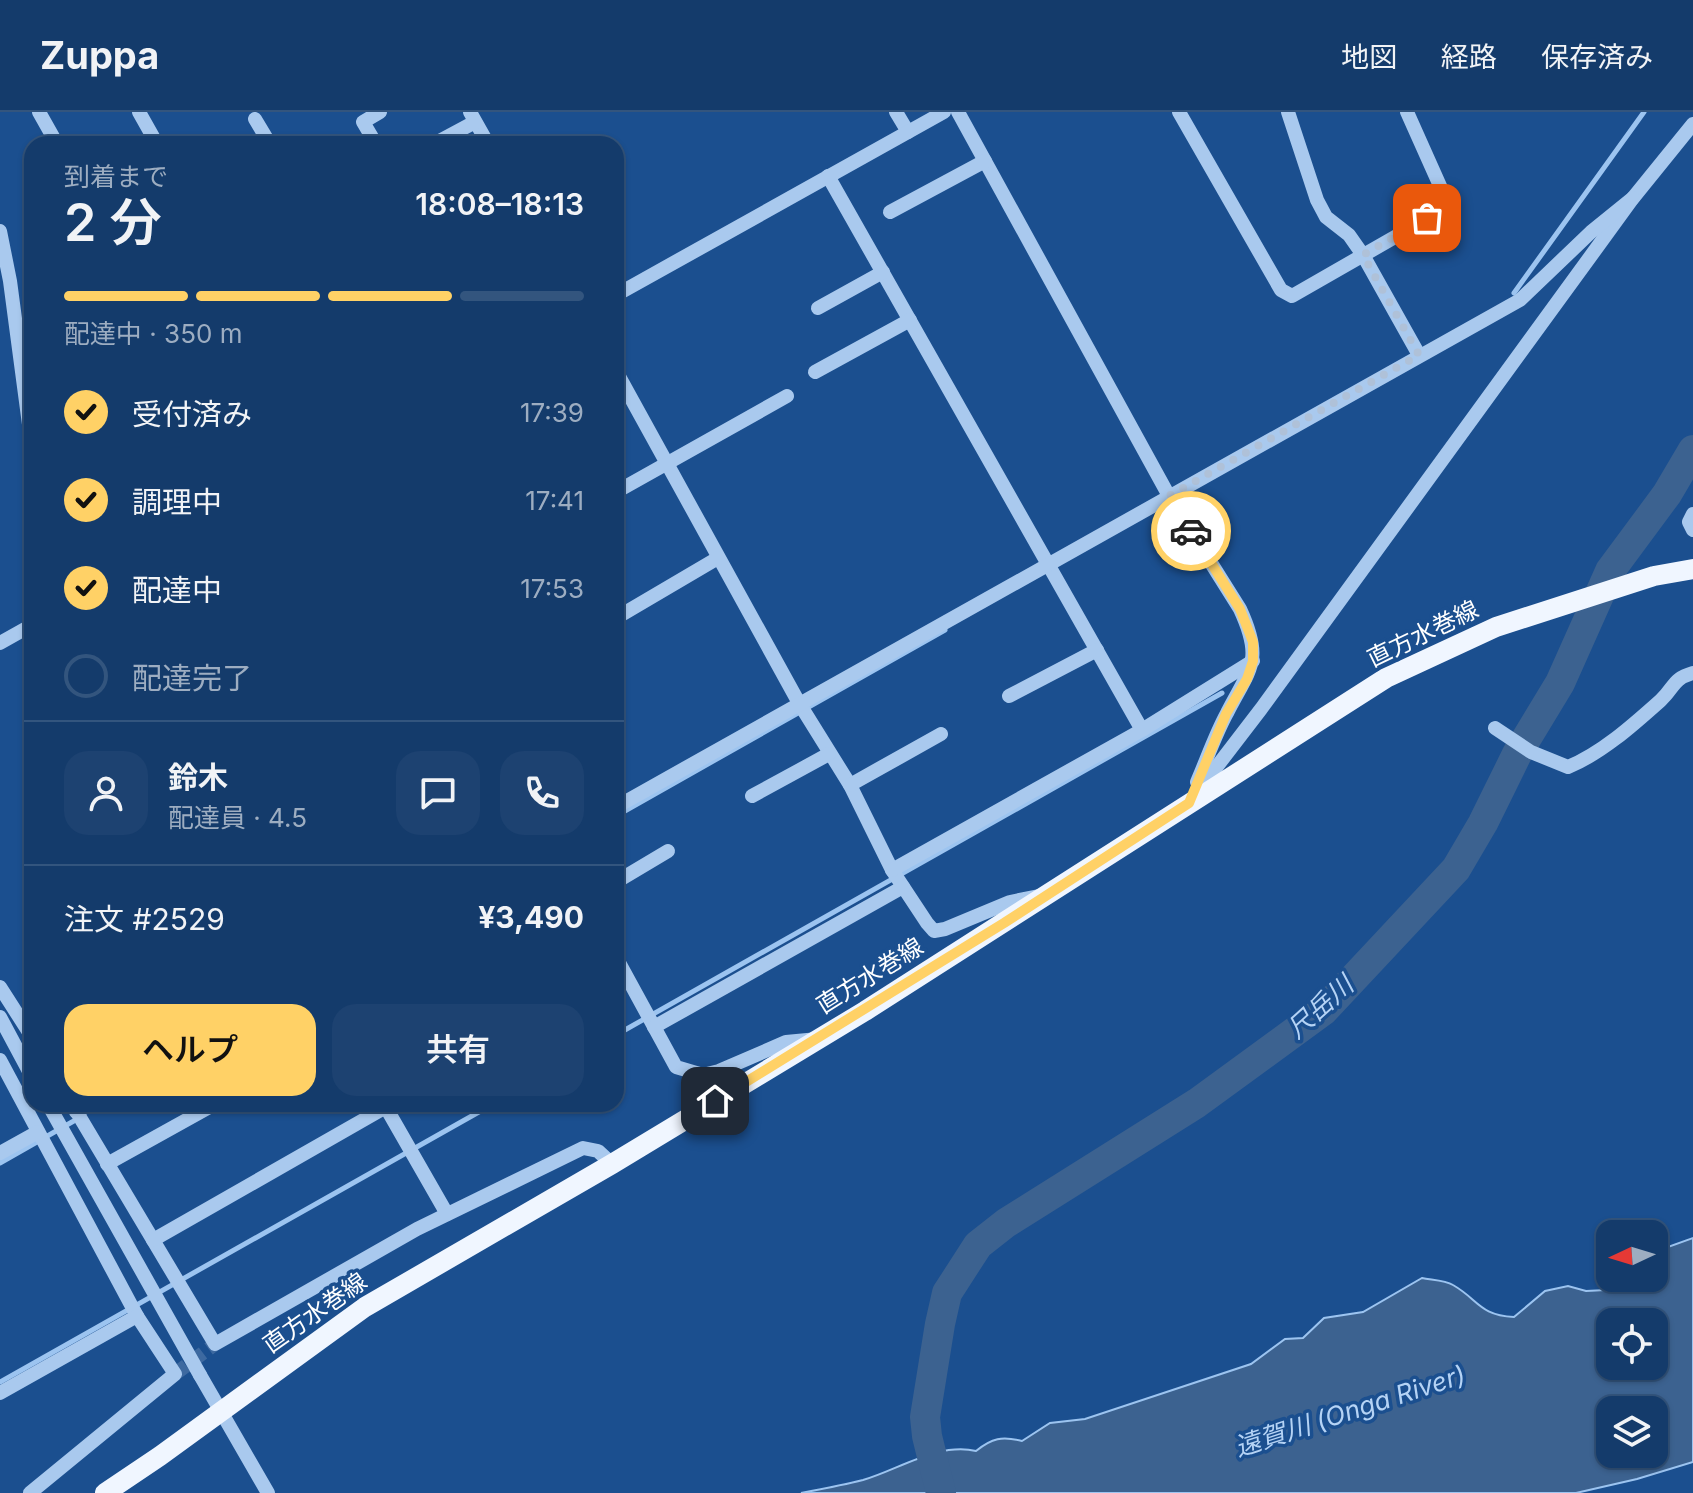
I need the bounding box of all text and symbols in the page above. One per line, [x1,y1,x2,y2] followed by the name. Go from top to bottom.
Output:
[40,32,159,78] text: Zuppa
[1341,40,1397,74] text: 地図
[1441,40,1497,74] text: 経路
[1541,40,1653,74] text: 保存済み
[64,161,168,192] text: 到着まで
[1393,184,1461,252] pin
[415,186,584,222] text: 18:08–18:13
[64,191,162,254] text: 2 分
[1405,196,1449,240] icon: bag
[64,318,242,349] text: 配達中 · 350 m
[64,390,108,434] icon: check
[132,396,252,432] text: 受付済み
[520,397,584,428] text: 17:39
[64,478,108,522] icon: check
[132,484,222,520] text: 調理中
[525,485,584,516] text: 17:41
[1151,491,1231,571] courier
[1169,509,1213,553] icon: car
[64,566,108,610] icon: check
[132,572,222,608] text: 配達中
[520,573,584,604] text: 17:53
[1362,594,1483,673] street label: 直方水巻線
[132,660,252,696] text: 配達完了
[64,751,148,835] button: person
[396,751,480,835] button: chat
[500,751,584,835] button: phone
[168,759,228,795] text: 鈴木
[168,802,307,833] text: 配達員 · 4.5
[478,899,584,935] text: ¥3,490
[64,901,225,937] text: 注文 #2529
[811,931,928,1020] street label: 直方水巻線
[1280,967,1361,1044] water label: 尺岳川
[64,1004,316,1096] button: ヘルプ
[332,1004,584,1096] button: 共有
[681,1067,749,1135] pin
[693,1079,737,1123] icon: home
[1596,1220,1668,1292] north arrow
[1596,1220,1668,1468] map controls
[257,1266,372,1359] street label: 直方水巻線
[1596,1308,1668,1380] button: locate
[1231,1359,1469,1462] water label: 遠賀川 (Onga River)
[1596,1396,1668,1468] button: layers

